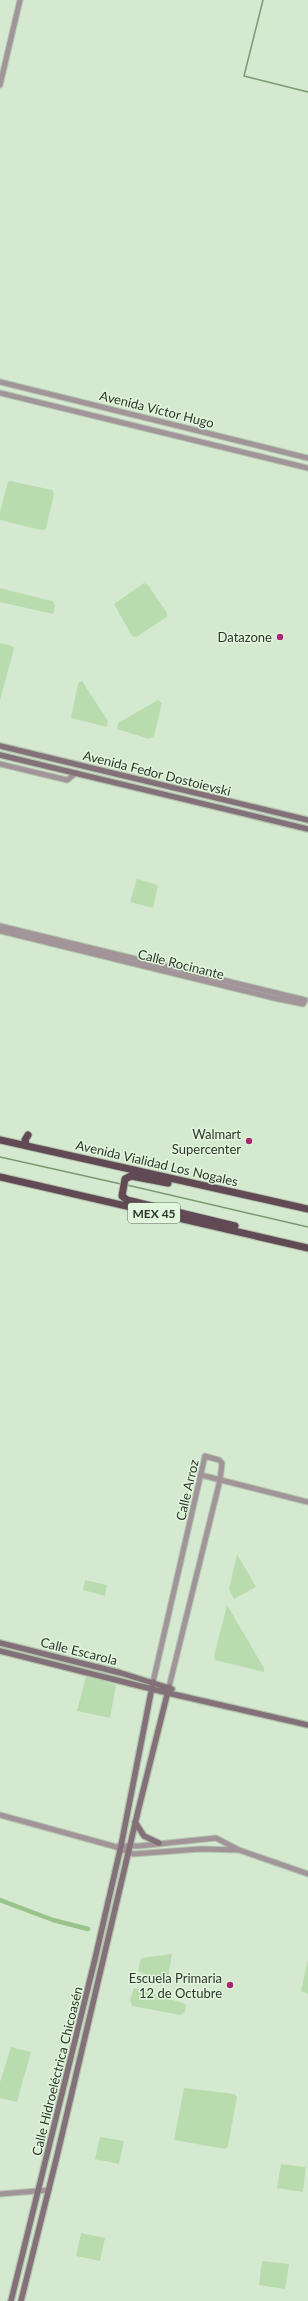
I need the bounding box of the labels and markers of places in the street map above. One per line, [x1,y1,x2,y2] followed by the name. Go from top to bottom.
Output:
[218,629,272,645] place label: Datazone
[275,632,285,642] marker: Datazone
[172,1126,241,1157] place label: Walmart Supercenter
[244,1136,254,1146] marker: Walmart Supercenter
[129,1970,222,2001] place label: Escuela Primaria 12 de Octubre
[225,1980,235,1990] marker: Escuela Primaria 12 de Octubre

